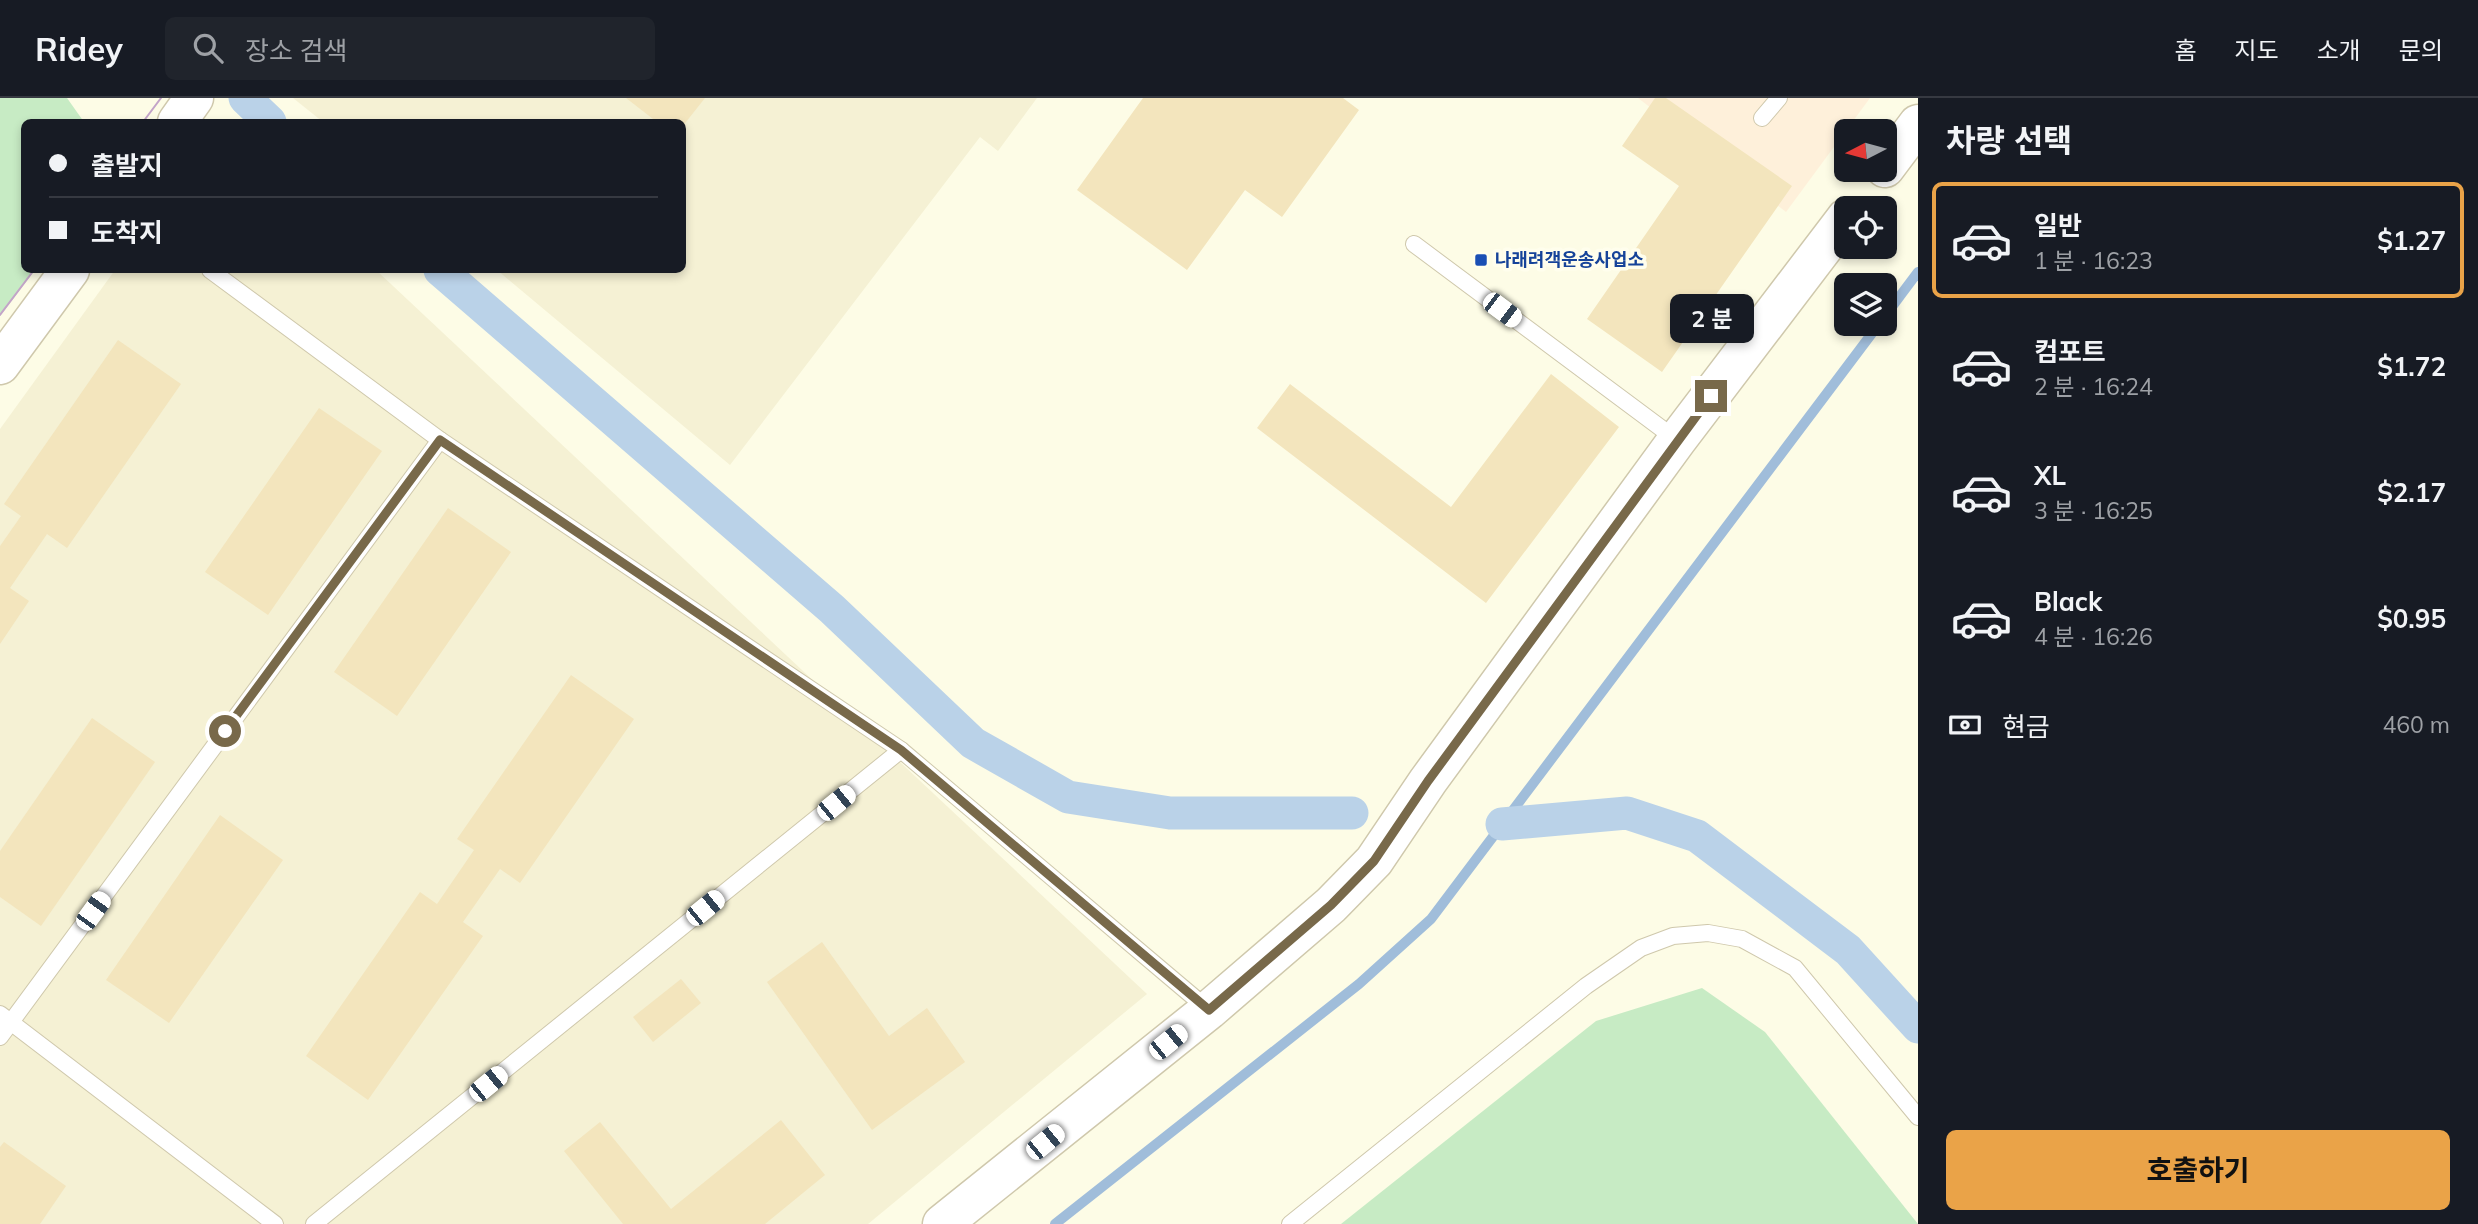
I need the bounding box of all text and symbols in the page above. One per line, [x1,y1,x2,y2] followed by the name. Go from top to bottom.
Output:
[165,17,655,80] search box
[35,28,123,69] text: Ridey
[189,29,227,67] icon: search
[245,34,347,67] text: 장소 검색
[2174,35,2196,65] text: 홈
[2234,35,2279,65] text: 지도
[2317,35,2361,65] text: 소개
[2399,35,2443,65] text: 문의
[1834,119,1897,182] north arrow
[1834,119,1897,336] map controls
[1946,120,2073,160] text: 차량 선택
[91,149,163,182] text: 출발지
[1834,196,1897,259] button: locate
[1950,209,2013,272] icon: car
[2034,209,2082,242] text: 일반
[91,216,163,249] text: 도착지
[2377,224,2446,257] text: $1.27
[2034,246,2153,275] text: 1 분 · 16:23
[1495,248,1644,271] place label: 나래려객운송사업소
[1473,252,1489,268] marker: 나래려객운송사업소
[1834,273,1897,336] button: layers
[1479,289,1526,331] car
[1669,294,1753,344] callout: 2 분
[1691,304,1733,333] text: 2 분
[1950,335,2013,398] icon: car
[2034,335,2106,368] text: 컴포트
[2377,350,2446,383] text: $1.72
[2034,372,2153,401] text: 2 분 · 16:24
[1695,380,1727,412] route end
[2034,459,2066,492] text: XL
[1950,461,2013,524] icon: car
[2377,476,2446,509] text: $2.17
[2034,496,2153,525] text: 3 분 · 16:25
[2034,585,2102,618] text: Black
[1950,587,2013,650] icon: car
[2377,602,2446,635] text: $0.95
[2034,622,2153,651] text: 4 분 · 16:26
[1946,706,1984,744] icon: cash
[2002,710,2050,743] text: 현금
[2382,710,2450,739] text: 460 m
[209,715,241,747] route start
[814,782,859,824] car
[683,887,728,929] car
[73,888,114,934] car
[1146,1021,1191,1063] car
[466,1063,511,1105] car
[1023,1121,1068,1163] car
[1946,1130,2450,1210] button: 호출하기

